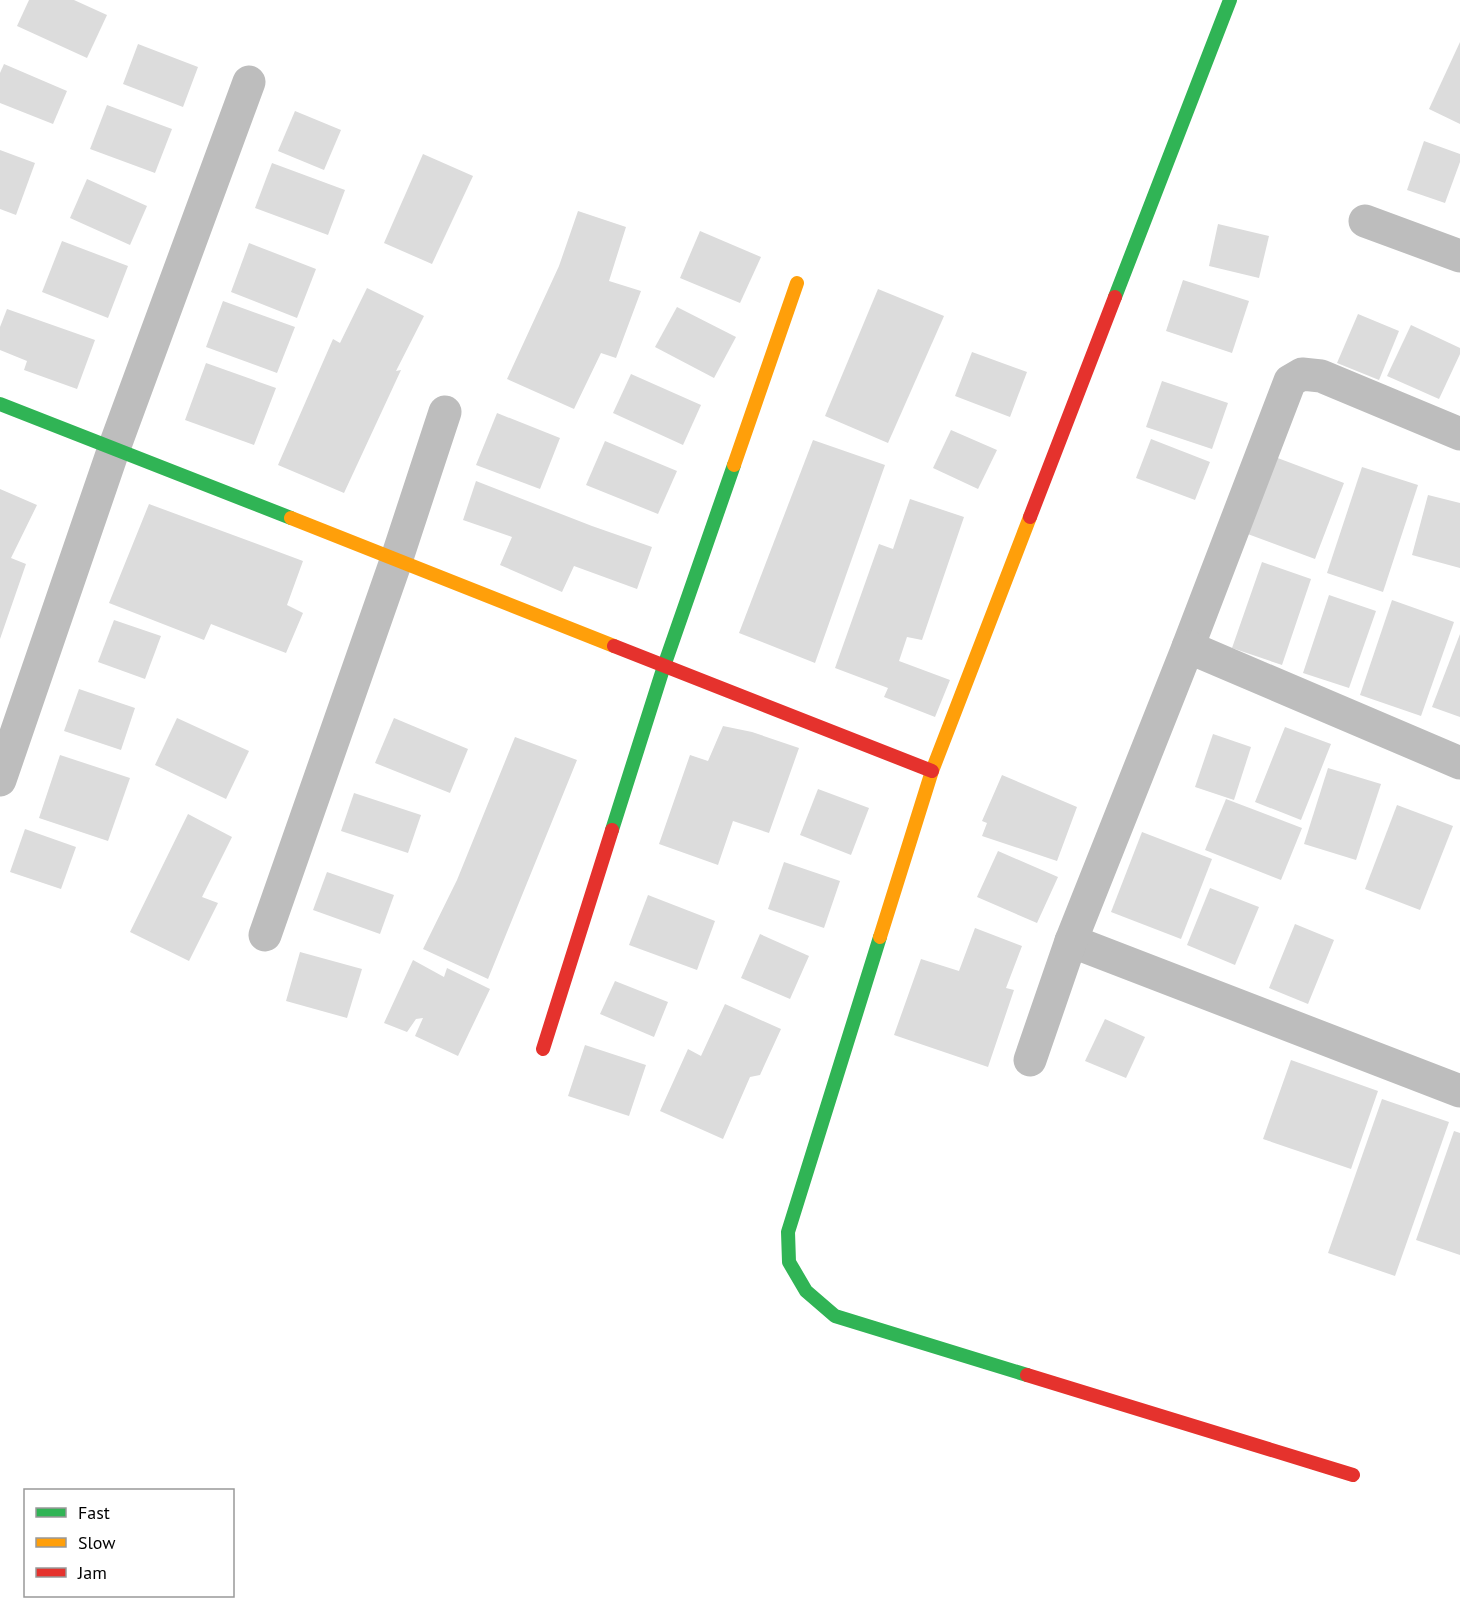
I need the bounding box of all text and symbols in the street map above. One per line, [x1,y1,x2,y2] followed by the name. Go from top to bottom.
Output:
[24,1489,234,1597] legend
[78,1501,110,1524] text: Fast
[78,1531,116,1554] text: Slow
[77,1561,107,1584] text: Jam

